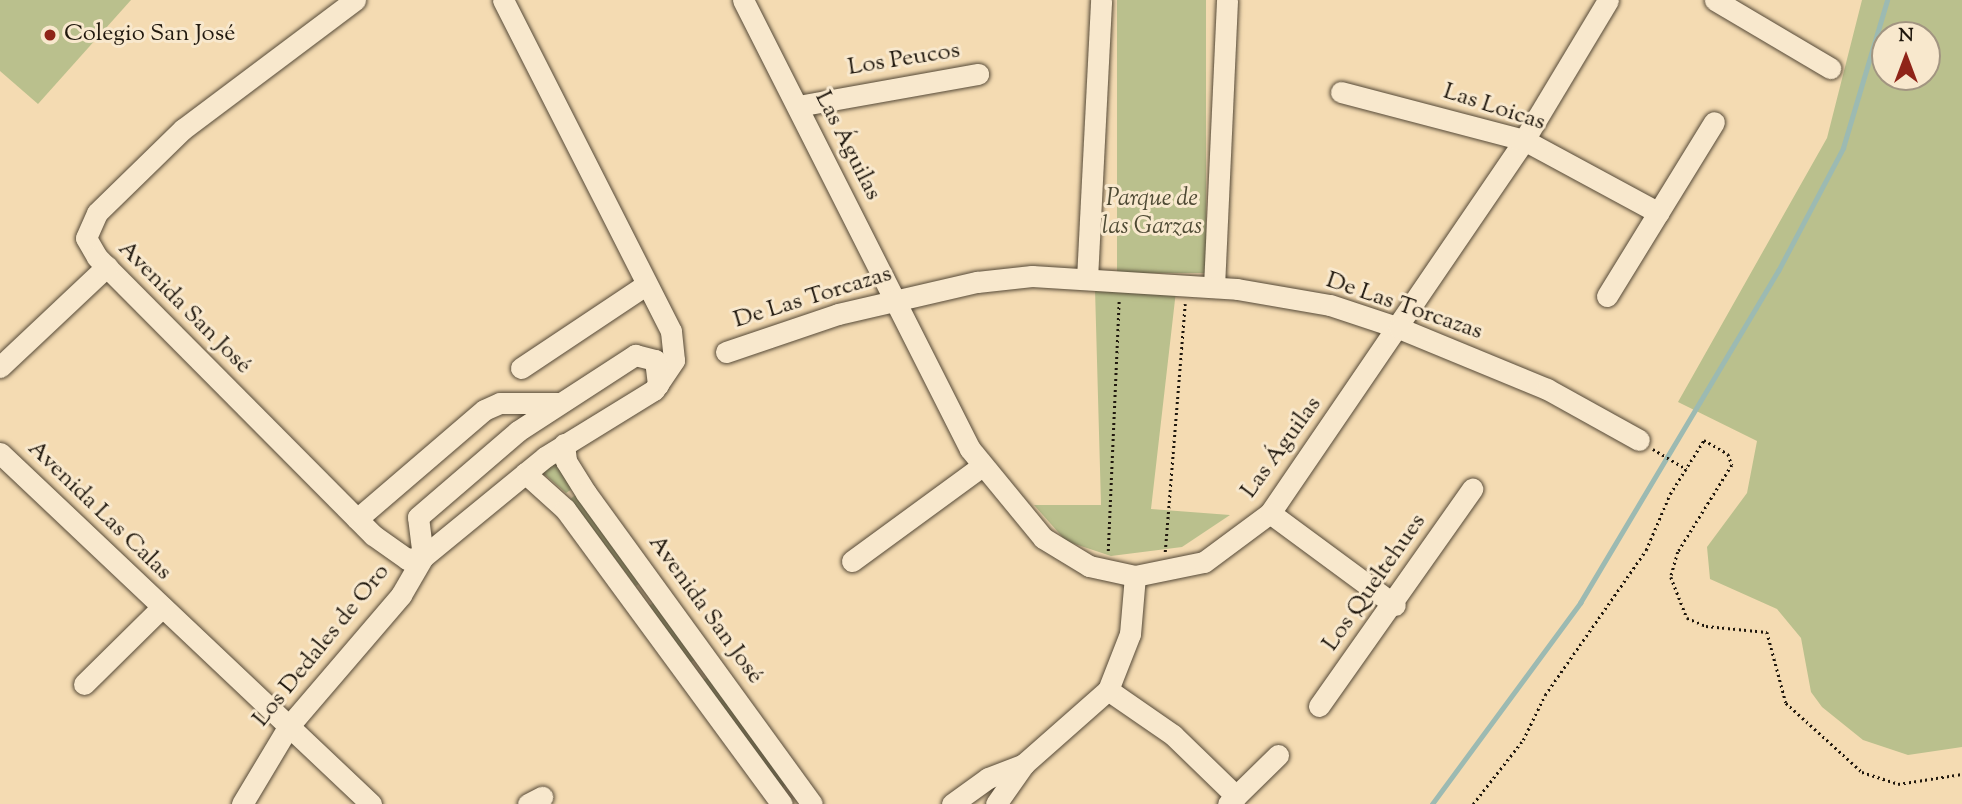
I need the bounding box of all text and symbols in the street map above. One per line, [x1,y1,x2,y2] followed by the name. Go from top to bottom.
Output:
[64,21,235,49] place label: Colegio San José
[1871,21,1941,91] north arrow
[1898,23,1914,50] text: N
[42,27,58,43] marker: Colegio San José
[846,37,962,83] street label: Los Peucos
[1439,78,1549,138] street label: Las Loicas
[807,87,887,205] street label: Las Águilas
[1102,186,1202,242] park label: Parque de las Garzas
[111,235,257,381] street label: Avenida San José
[730,260,896,336] street label: De Las Torcazas
[1322,267,1486,347] street label: De Las Torcazas
[1235,392,1329,504] street label: Las Águilas
[21,435,177,587] street label: Avenida Las Calas
[1317,509,1433,657] street label: Los Queltehues
[641,530,769,690] street label: Avenida San José
[247,559,397,733] street label: Los Dedales de Oro

